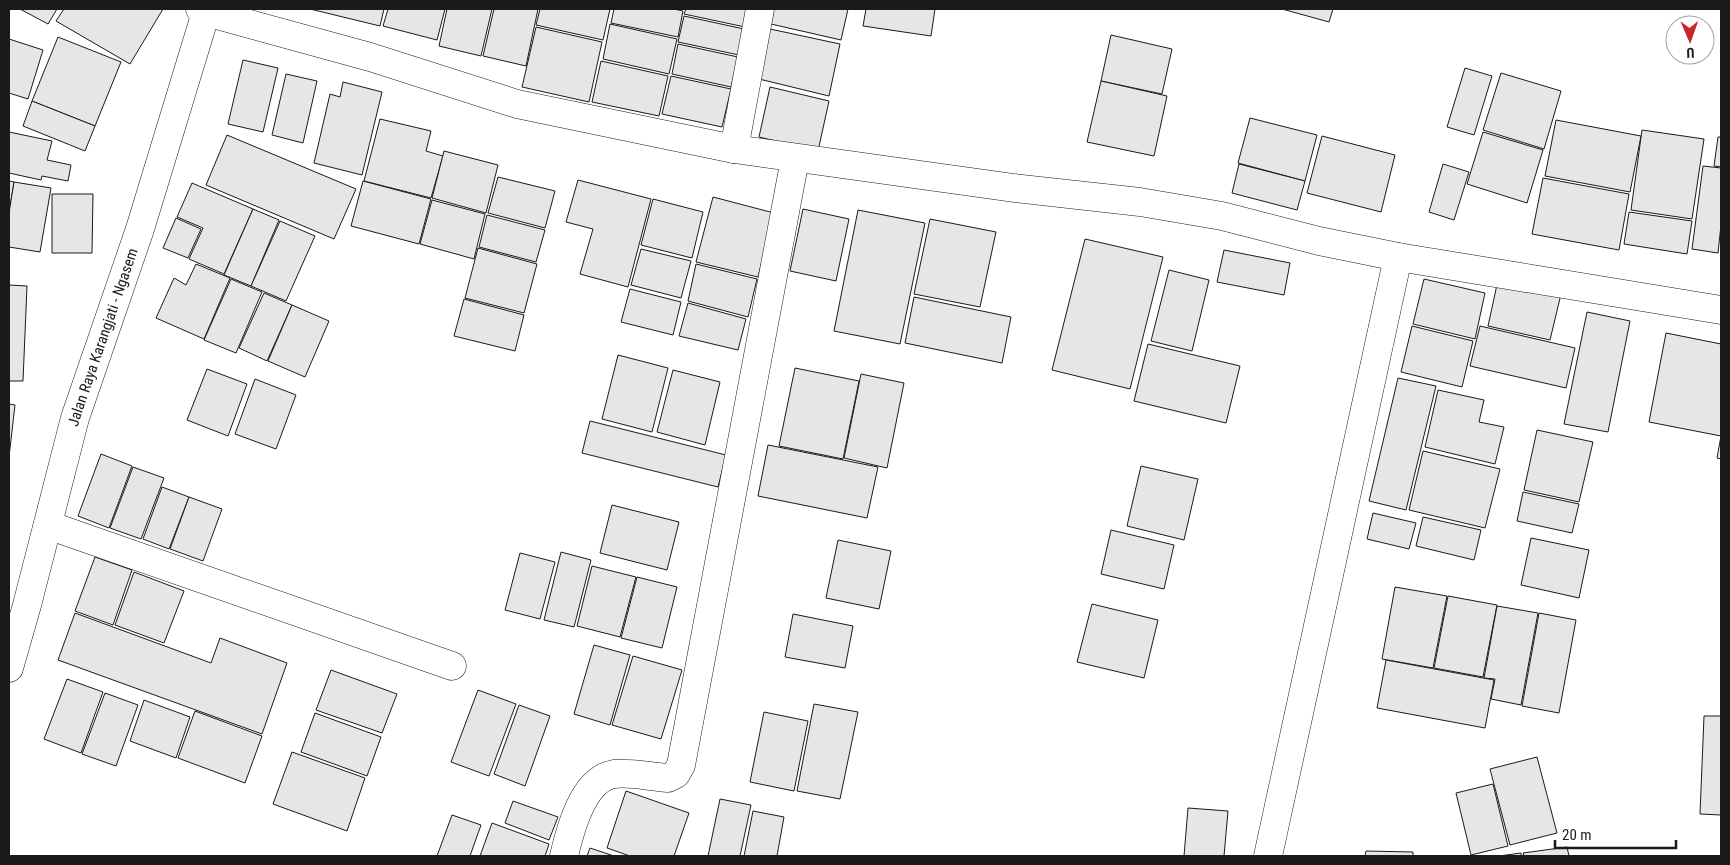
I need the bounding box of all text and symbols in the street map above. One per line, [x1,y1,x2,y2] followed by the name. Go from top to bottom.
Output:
[1665,15,1715,65] north arrow
[1686,45,1695,61] text: U
[64,246,142,428] street label: Jalan Raya Karangjati - Ngasem
[1555,818,1676,850] scale bar
[1562,826,1592,844] text: 20 m

